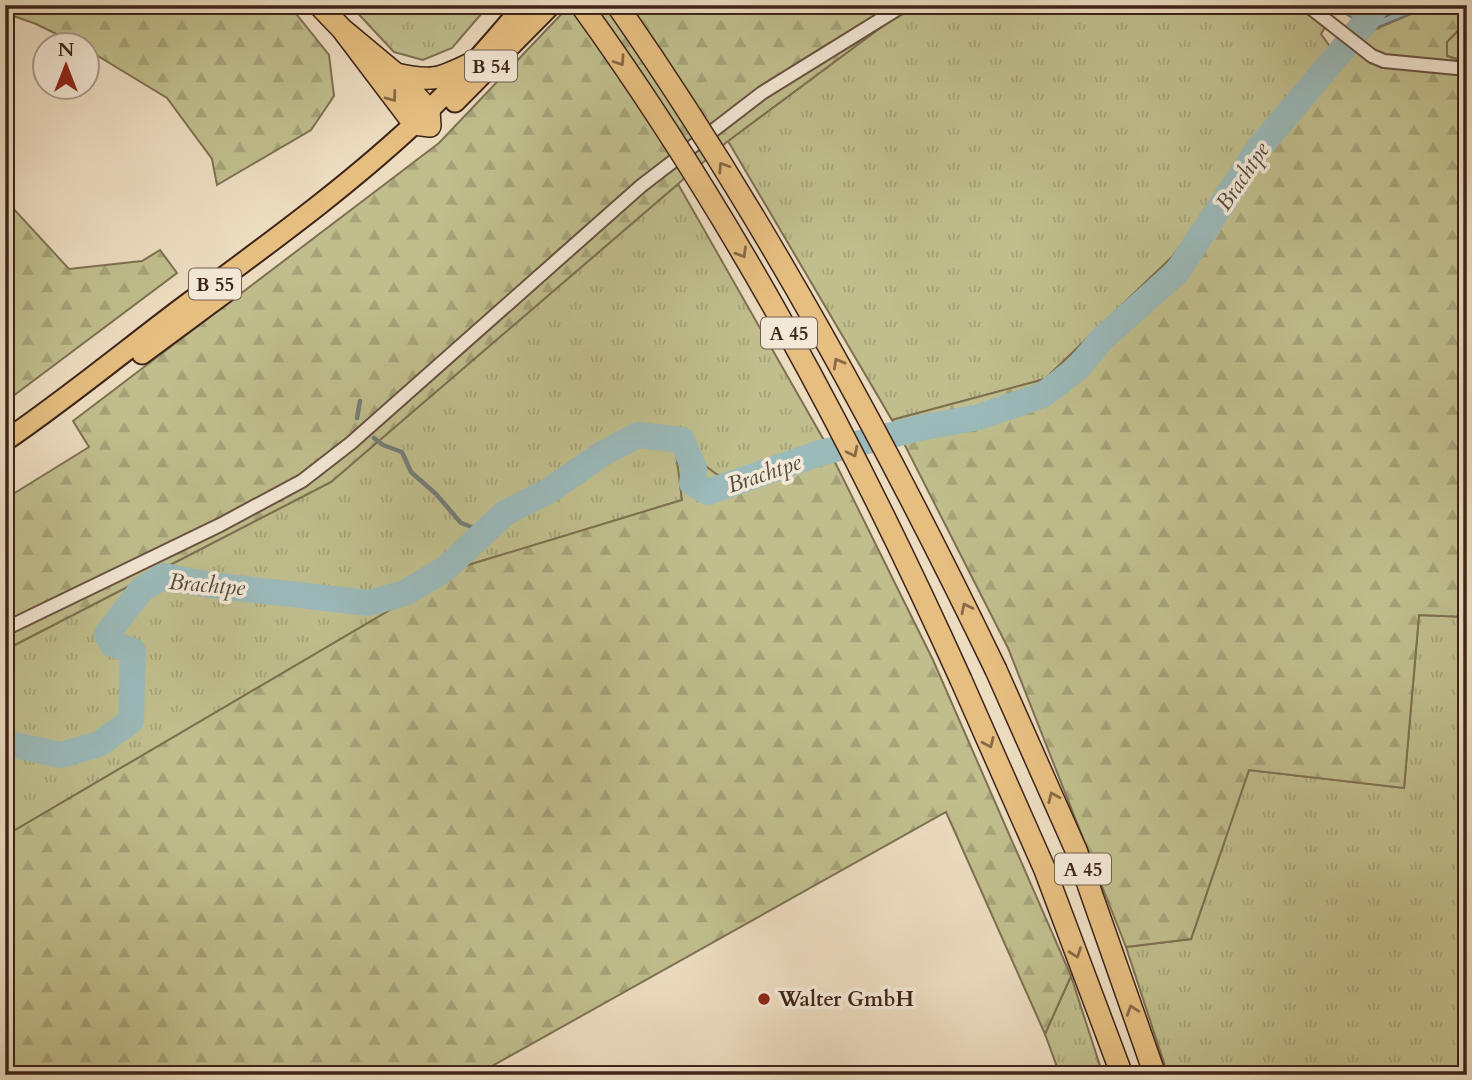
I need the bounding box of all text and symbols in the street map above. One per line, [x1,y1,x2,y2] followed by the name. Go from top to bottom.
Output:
[32,32,102,102] north arrow
[58,37,75,63] text: N
[465,50,517,82] road number: B 54
[612,54,625,67] one-way arrow
[384,89,397,101] one-way arrow
[1208,136,1277,217] water label: Brachtpe
[718,162,731,175] one-way arrow
[734,246,747,258] one-way arrow
[189,268,241,300] road number: B 55
[761,318,817,348] road number: A 45
[833,358,846,370] one-way arrow
[844,445,858,457] one-way arrow
[723,446,805,501] water label: Brachtpe
[168,566,247,603] water label: Brachtpe
[960,603,974,615] one-way arrow
[981,736,995,748] one-way arrow
[1047,792,1061,805] one-way arrow
[1055,854,1111,884] road number: A 45
[1068,946,1082,958] one-way arrow
[777,985,914,1014] place label: Walter GmbH
[756,991,772,1007] marker: Walter GmbH
[1127,1005,1141,1017] one-way arrow

